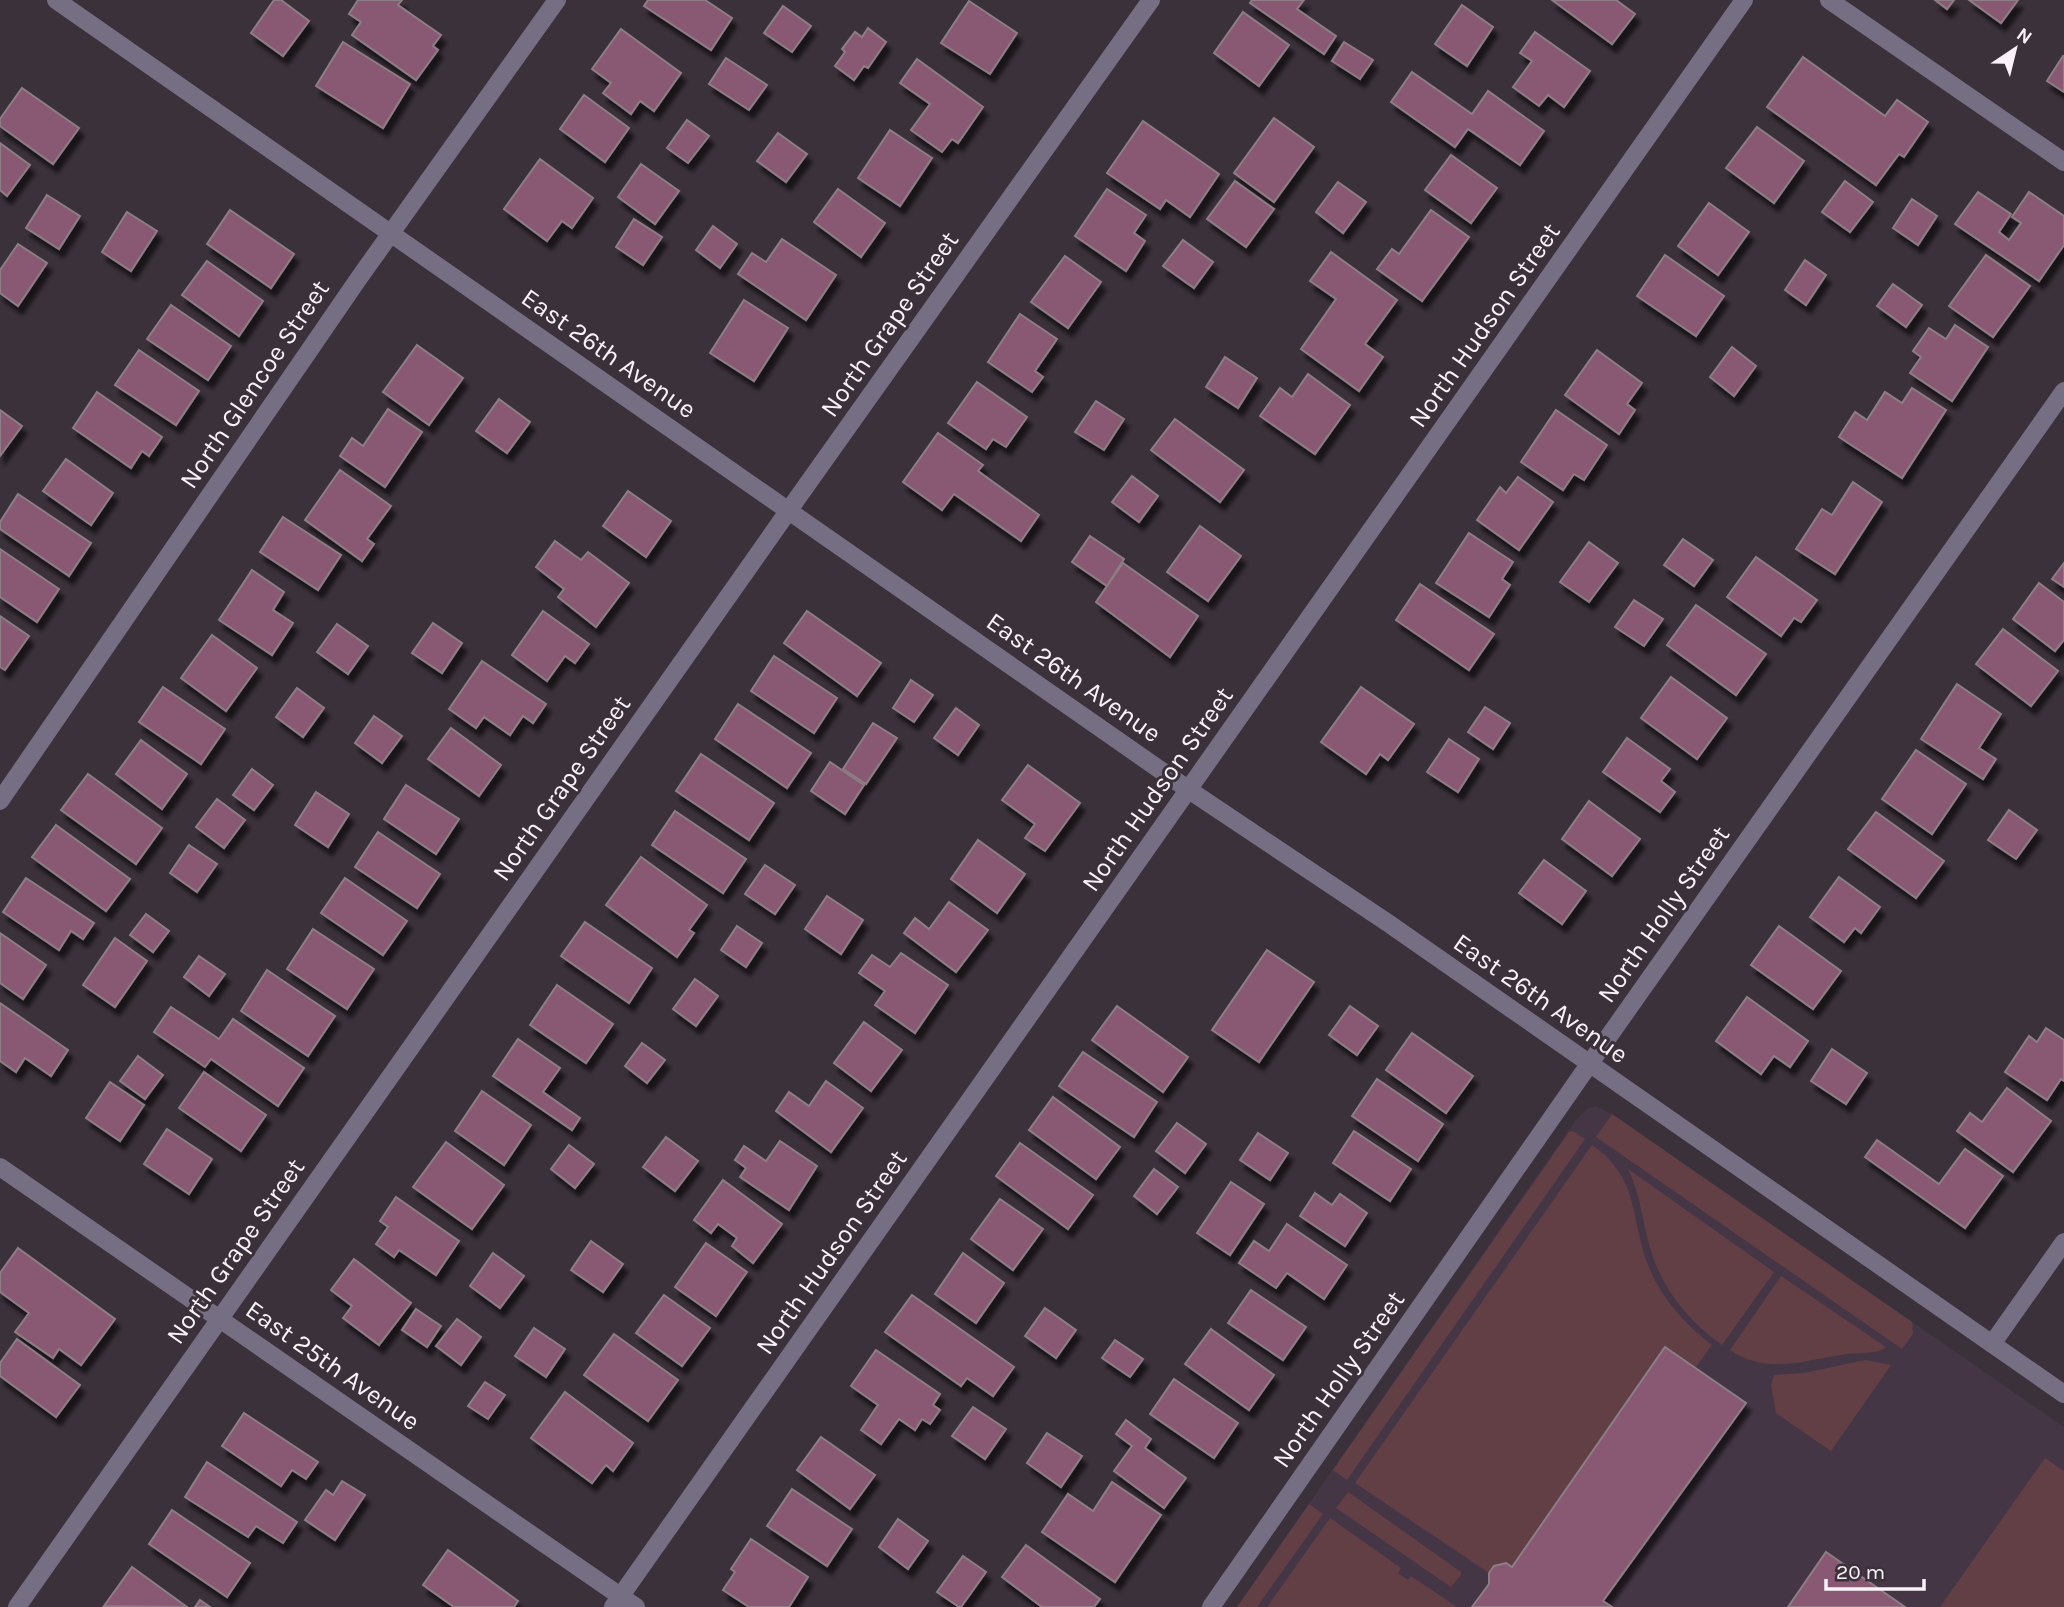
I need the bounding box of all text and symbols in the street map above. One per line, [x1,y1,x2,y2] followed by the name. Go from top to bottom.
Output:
[1980,14,2050,84] north arrow
[2012,23,2036,49] text: N
[1402,217,1567,434] street label: North Hudson Street
[814,225,965,423] street label: North Grape Street
[173,274,336,494] street label: North Glencoe Street
[516,282,702,425] street label: East 26th Avenue
[981,606,1167,749] street label: East 26th Avenue
[1075,681,1240,898] street label: North Hudson Street
[486,689,637,887] street label: North Grape Street
[1591,820,1736,1009] street label: North Holly Street
[1448,927,1634,1070] street label: East 26th Avenue
[749,1144,914,1361] street label: North Hudson Street
[160,1152,311,1350] street label: North Grape Street
[1266,1285,1411,1474] street label: North Holly Street
[240,1294,426,1437] street label: East 25th Avenue
[1826,1548,1924,1592] scale bar
[1836,1560,1885,1584] text: 20 m

